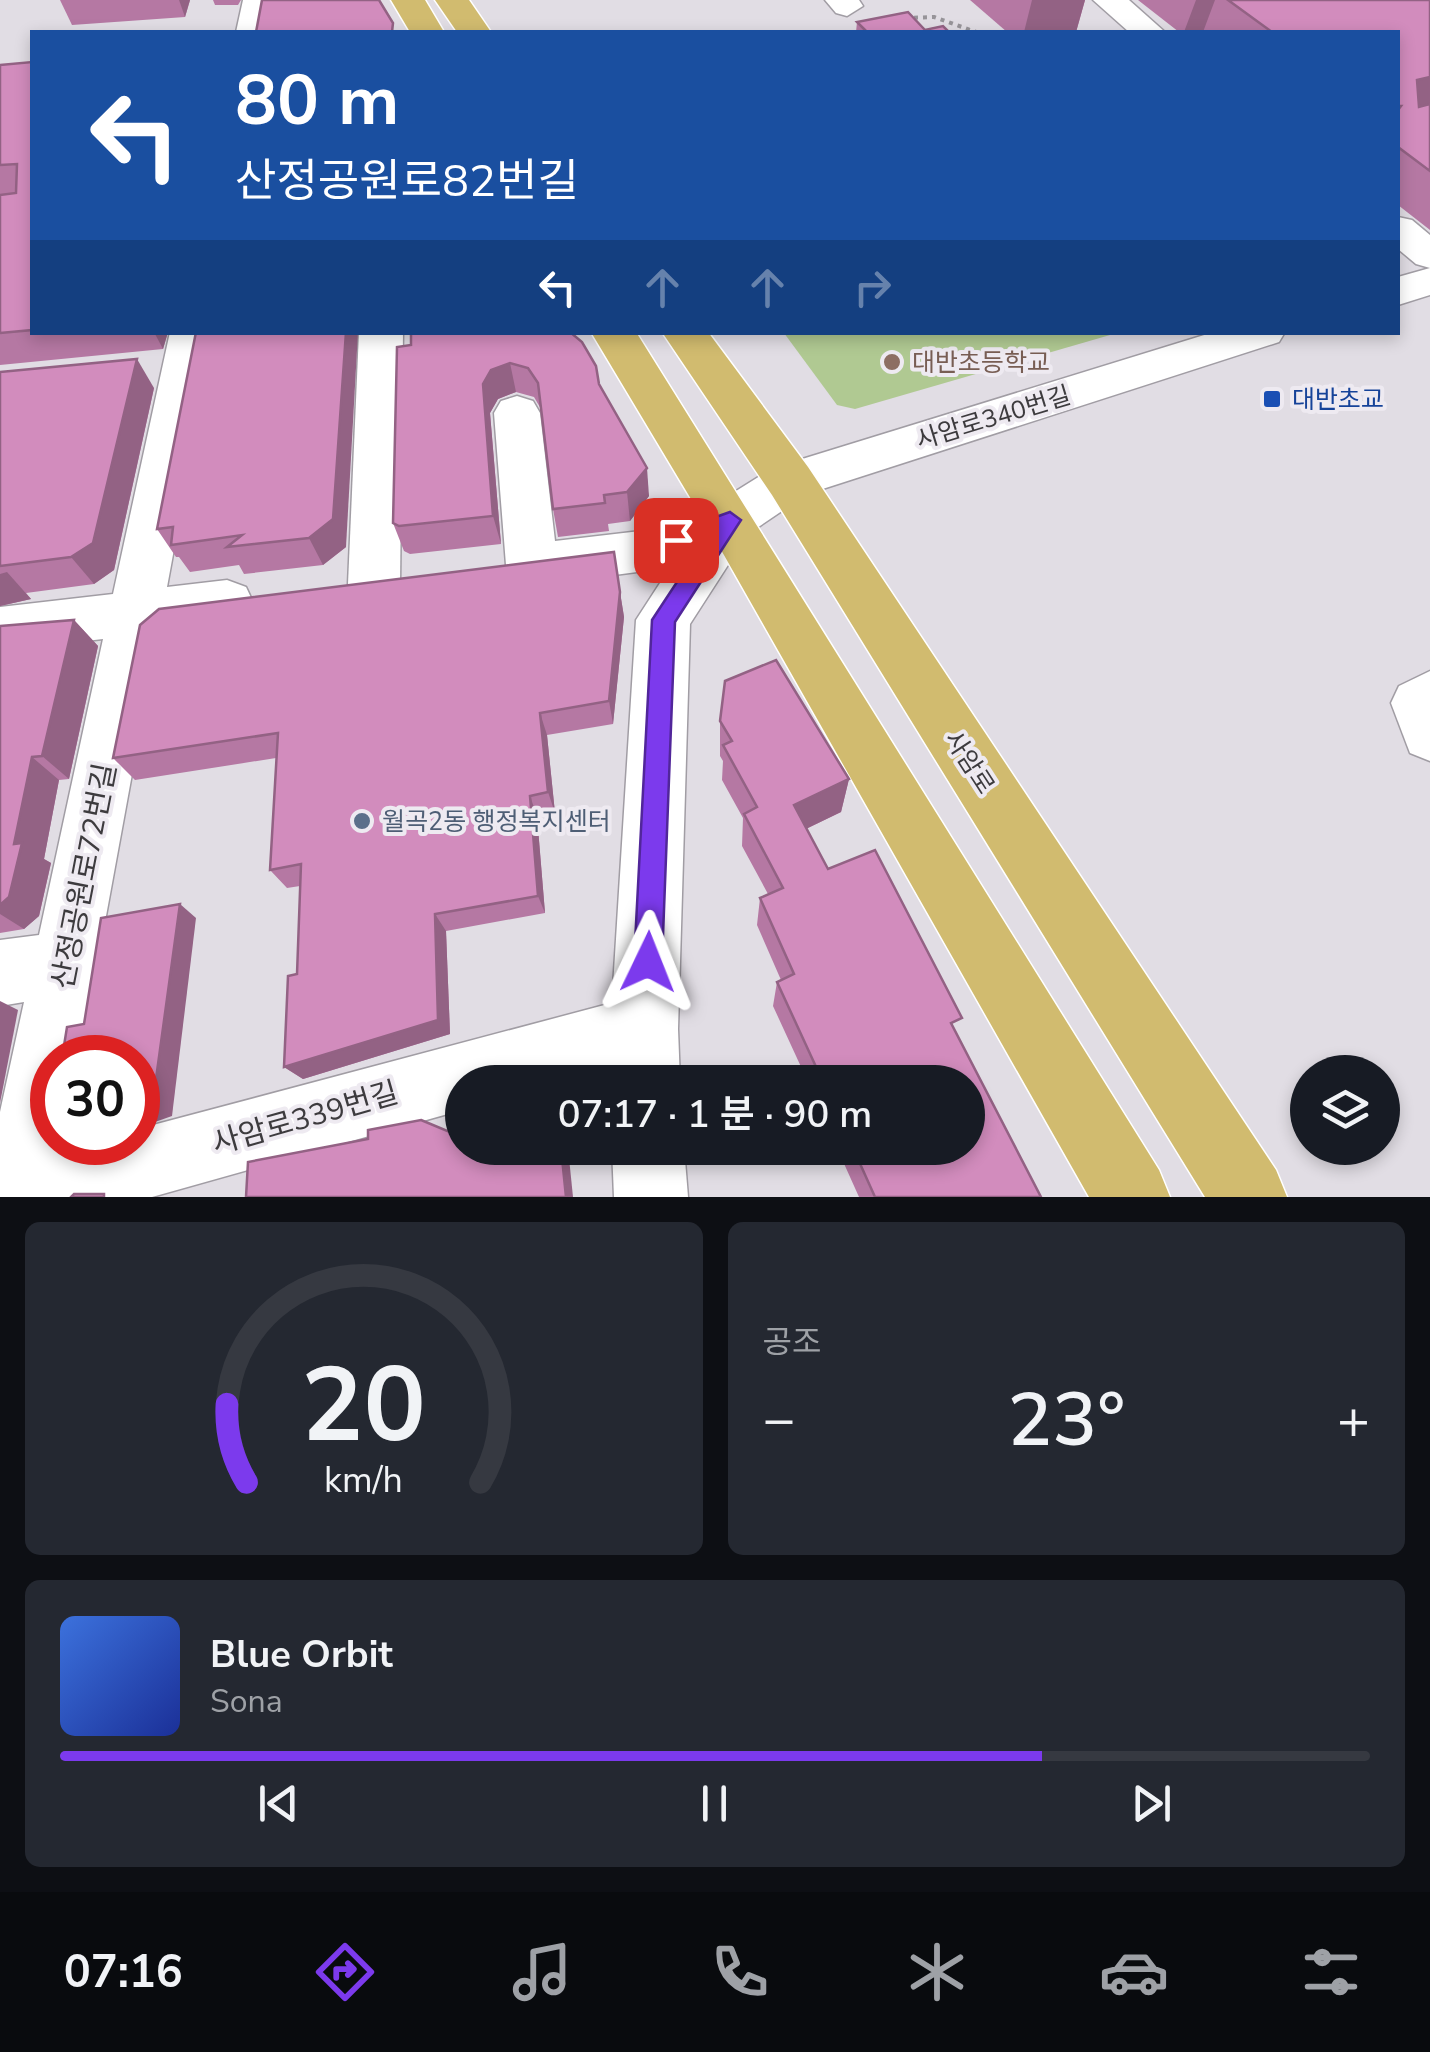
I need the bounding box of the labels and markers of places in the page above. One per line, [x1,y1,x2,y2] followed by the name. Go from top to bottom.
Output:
[912,346,1050,380] place label: 대반초등학교
[881,351,903,373] marker: 대반초등학교
[1292,383,1384,417] place label: 대반초교
[1261,388,1283,410] marker: 대반초교
[634,498,719,583] pin
[382,805,610,839] place label: 월곡2동 행정복지센터
[351,810,373,832] marker: 월곡2동 행정복지센터

